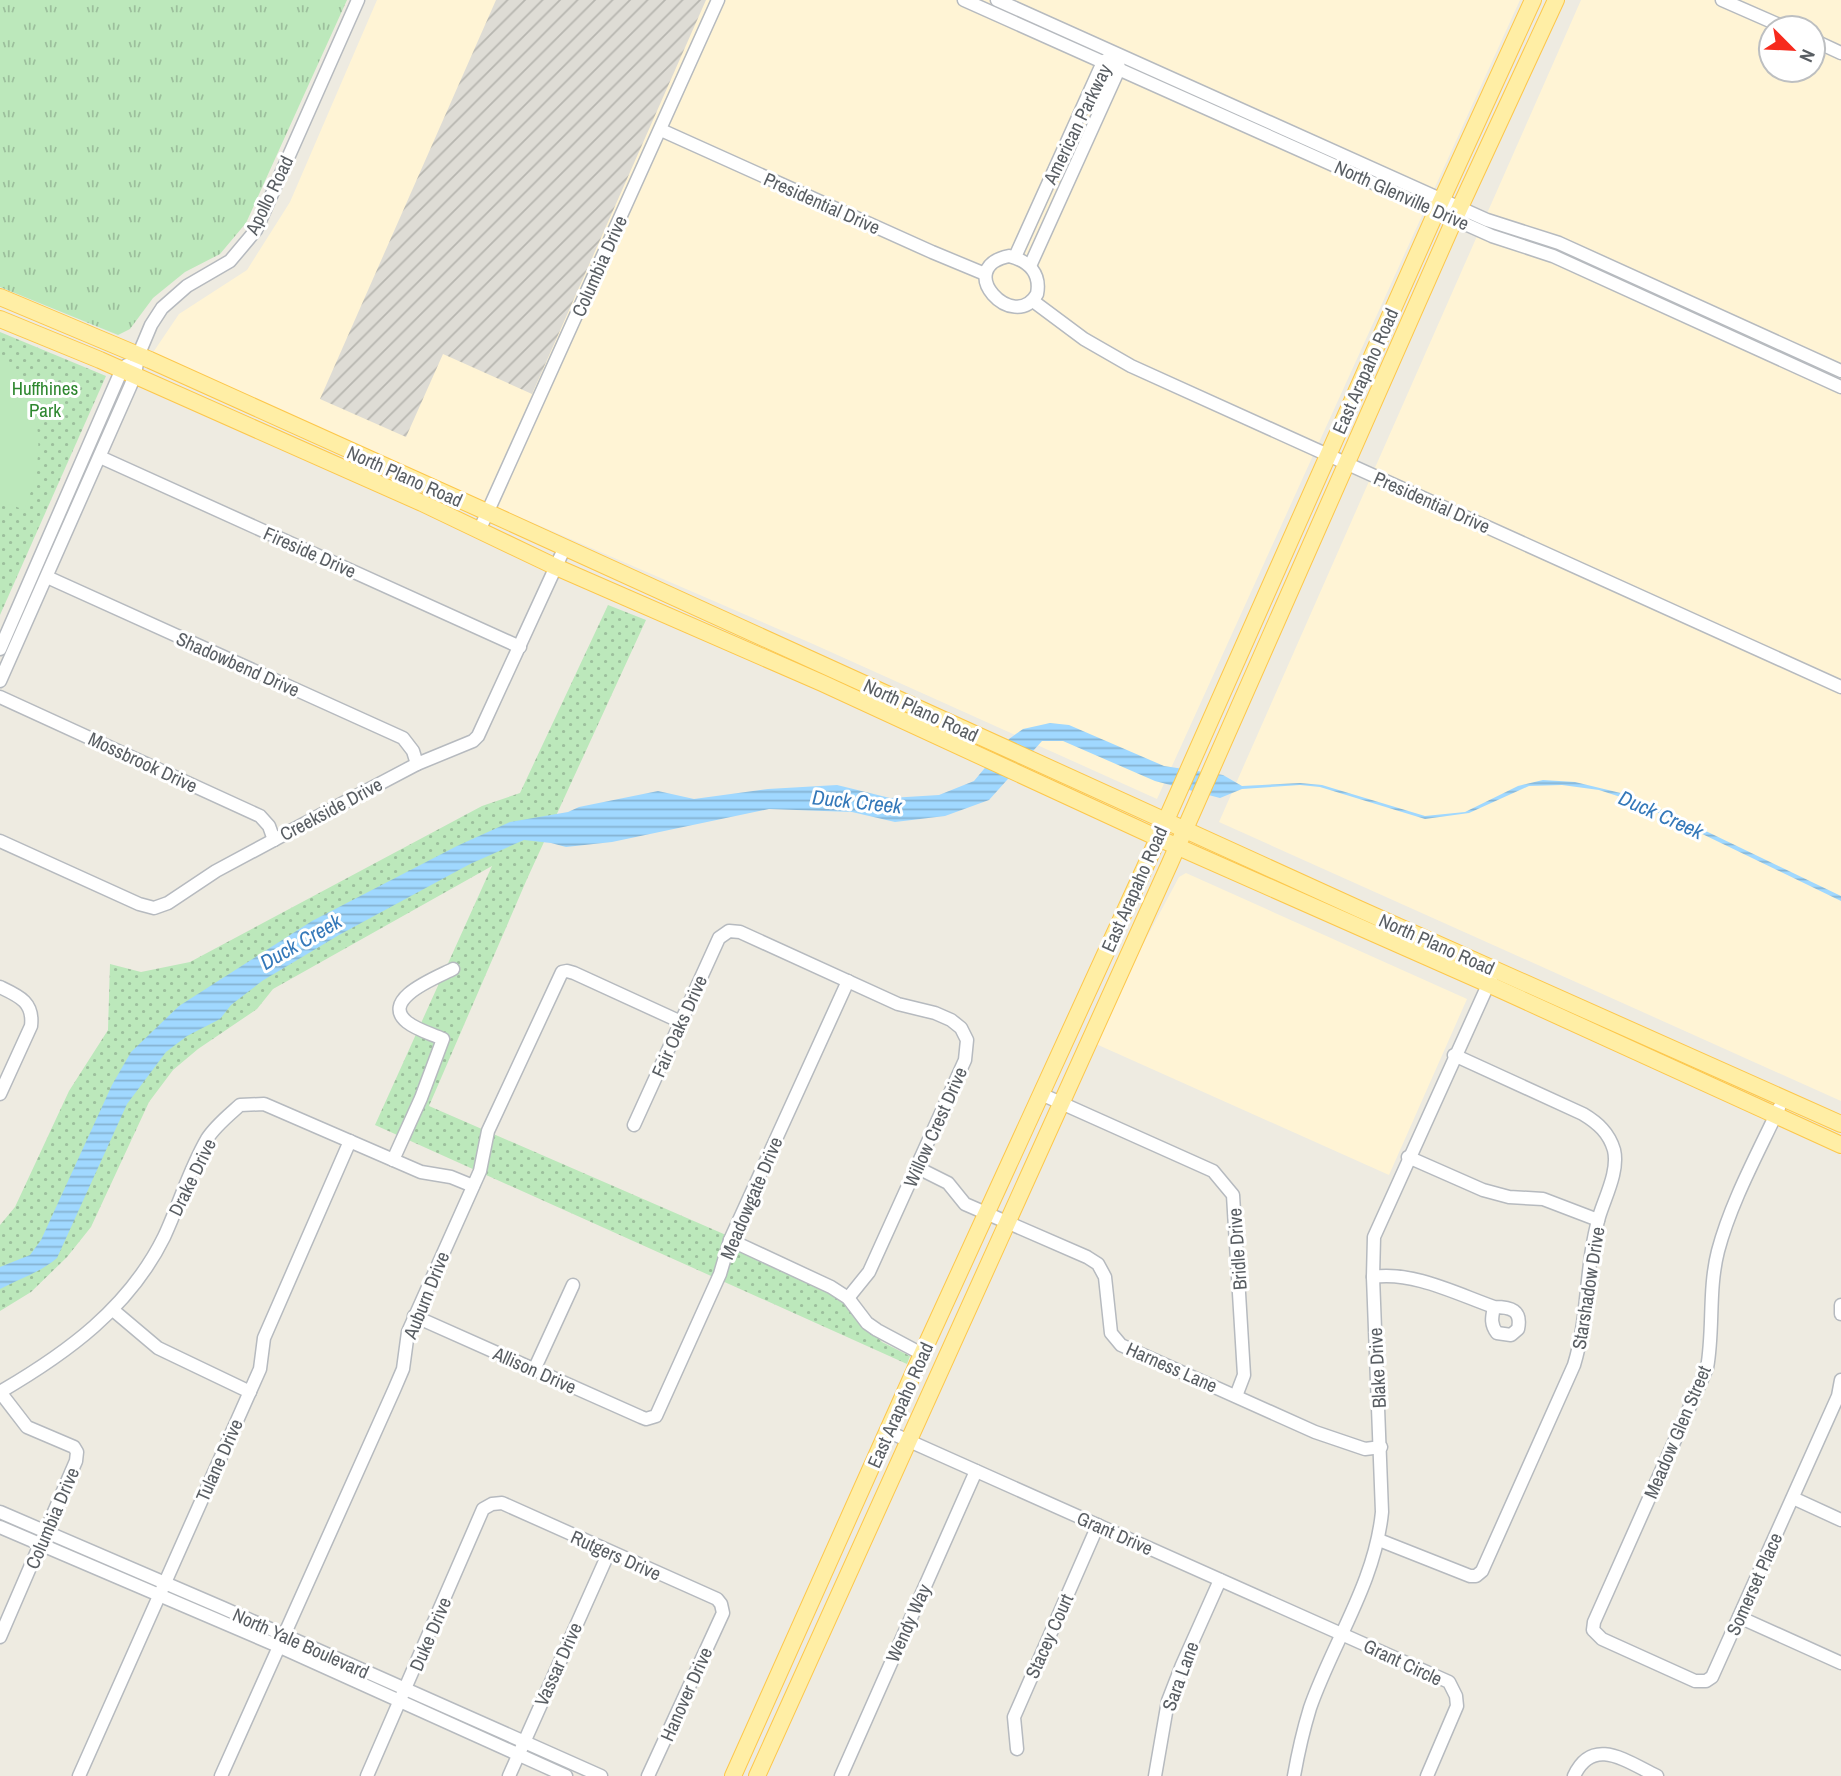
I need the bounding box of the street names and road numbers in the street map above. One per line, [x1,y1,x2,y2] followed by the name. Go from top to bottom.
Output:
[1036,59,1117,189] street label: American Parkway
[238,151,299,240] street label: Apollo Road
[1331,154,1473,236] street label: North Glenville Drive
[760,166,884,240] street label: Presidential Drive
[565,211,633,321] street label: Columbia Drive
[1326,304,1404,438] street label: East Arapaho Road
[343,439,467,513] street label: North Plano Road
[1370,465,1494,539] street label: Presidential Drive
[260,520,360,584] street label: Fireside Drive
[172,625,304,703] street label: Shadowbend Drive
[859,672,983,748] street label: North Plano Road
[84,725,202,799] street label: Mossbrook Drive
[275,771,387,847] street label: Creekside Drive
[1095,822,1173,956] street label: East Arapaho Road
[1375,907,1499,981] street label: North Plano Road
[645,971,713,1081] street label: Fair Oaks Drive
[897,1063,973,1191] street label: Willow Crest Drive
[713,1133,789,1263] street label: Meadowgate Drive
[162,1134,222,1220] street label: Drake Drive
[1221,1207,1253,1291] street label: Bridle Drive
[1565,1225,1611,1351] street label: Starshadow Drive
[396,1248,455,1343] street label: Auburn Drive
[1362,1327,1392,1409] street label: Blake Drive
[1122,1335,1222,1399] street label: Harness Lane
[861,1338,939,1472] street label: East Arapaho Road
[488,1340,581,1400] street label: Allison Drive
[1637,1361,1717,1502] street label: Meadow Glen Street
[189,1415,249,1505] street label: Tulane Drive
[19,1463,85,1573] street label: Columbia Drive
[1073,1505,1157,1561] street label: Grant Drive
[567,1524,665,1586] street label: Rutgers Drive
[1720,1528,1788,1640] street label: Somerset Place
[879,1580,937,1666] street label: Wendy Way
[1019,1589,1079,1682] street label: Stacey Court
[403,1593,457,1675] street label: Duke Drive
[229,1601,373,1685] street label: North Yale Boulevard
[528,1618,588,1710] street label: Vassar Drive
[1359,1632,1447,1692] street label: Grant Circle
[1155,1638,1205,1714] street label: Sara Lane
[654,1643,718,1745] street label: Hanover Drive

